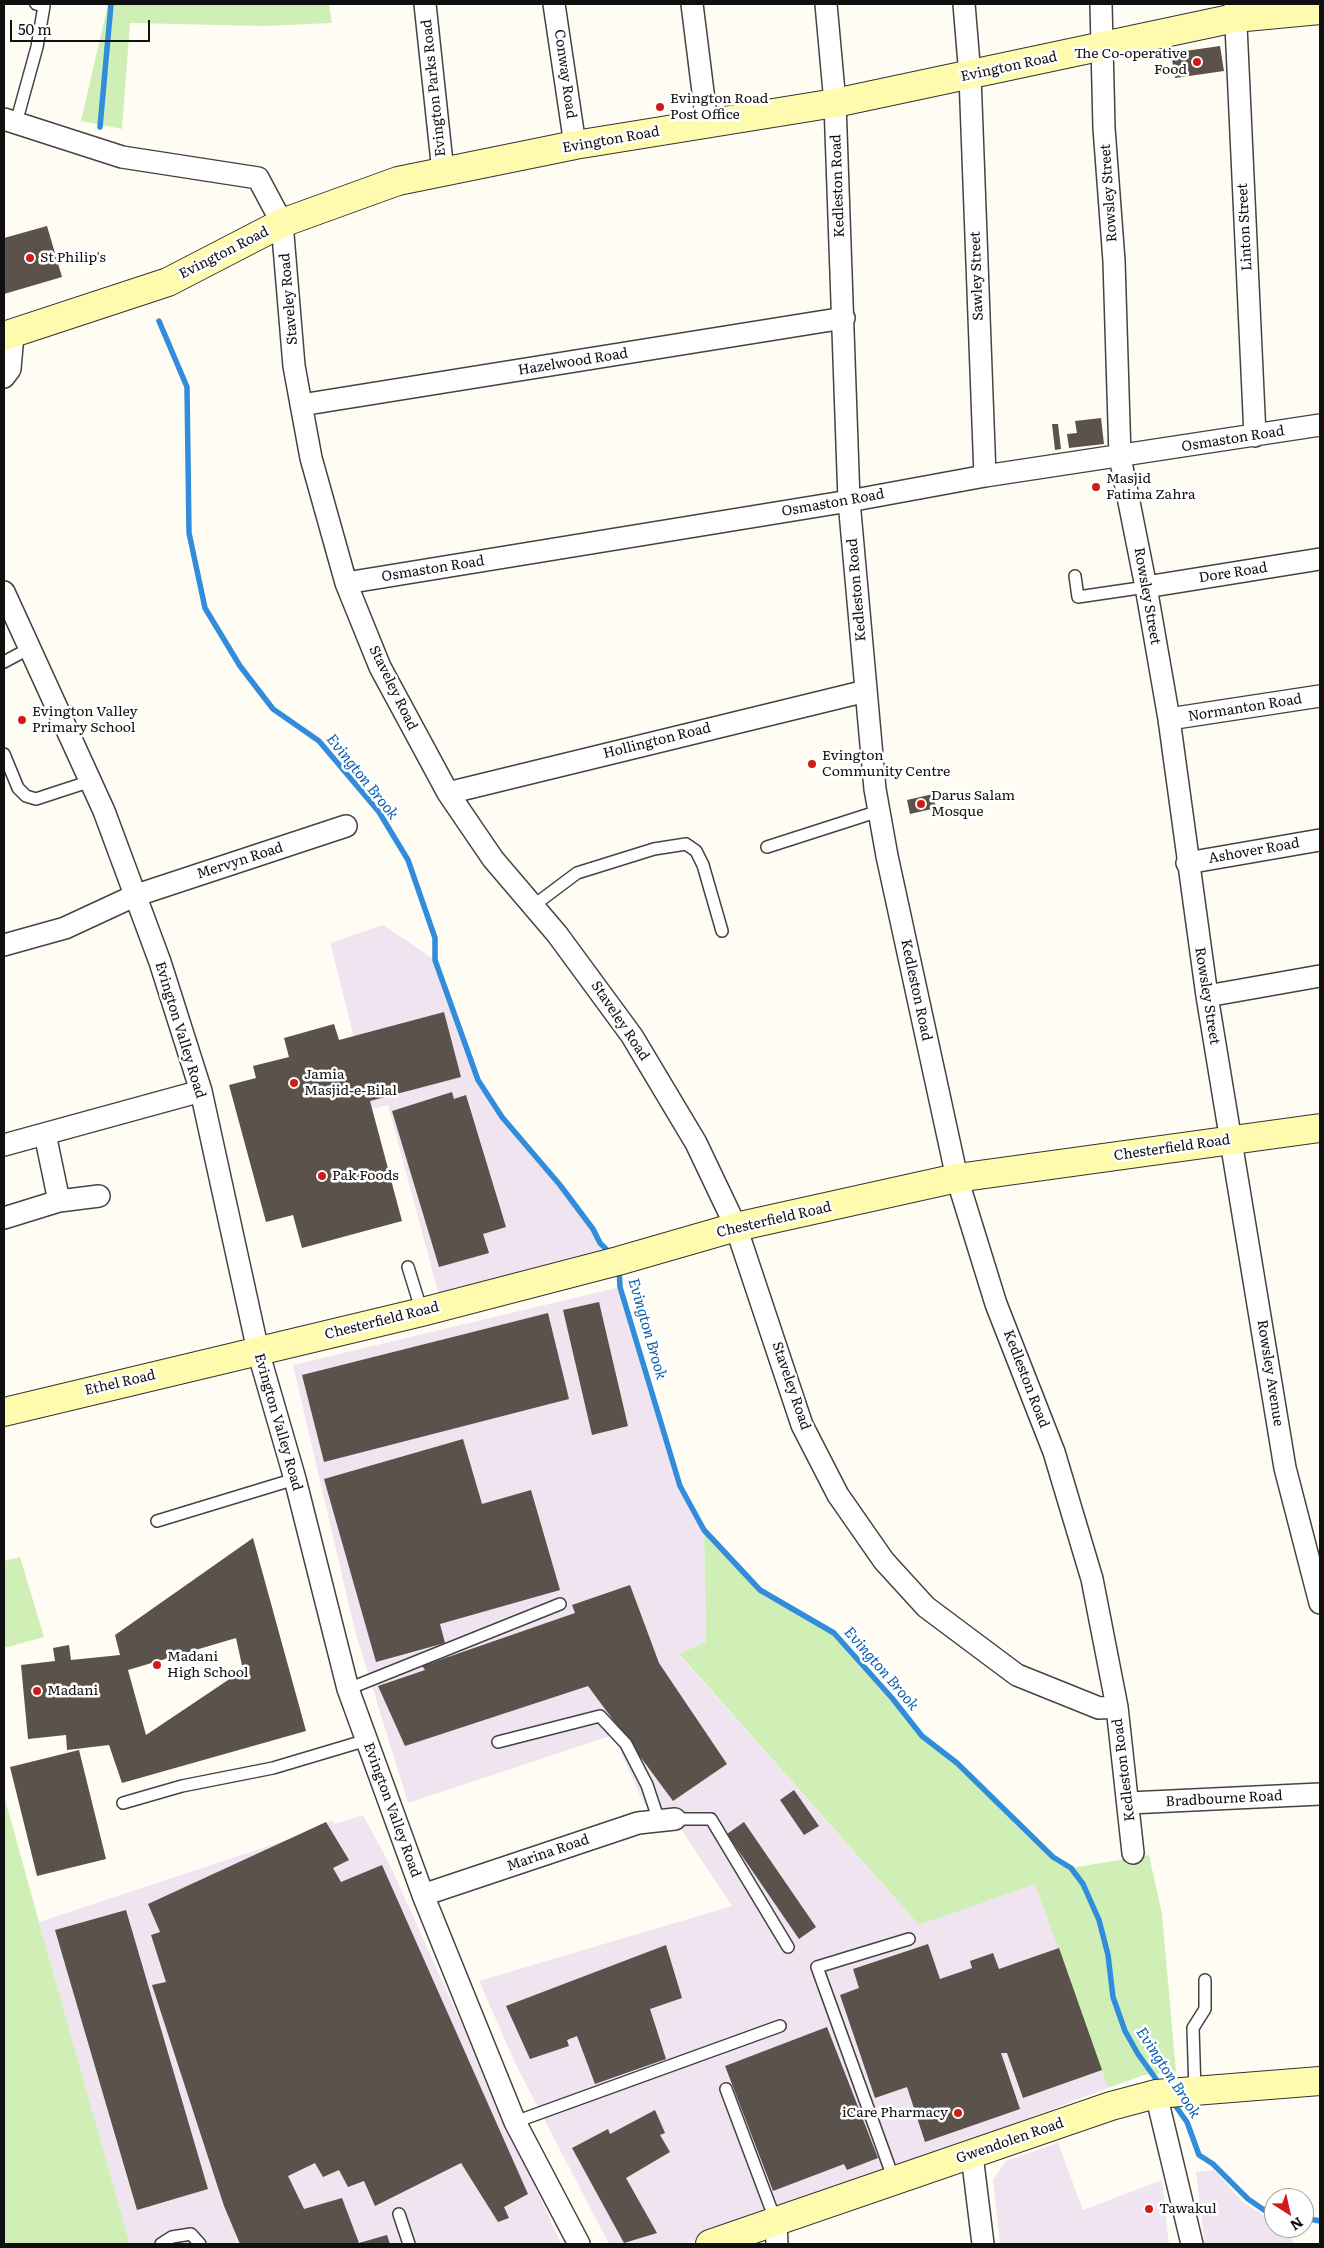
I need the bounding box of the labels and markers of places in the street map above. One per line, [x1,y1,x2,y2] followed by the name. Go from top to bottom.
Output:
[1074,46,1187,78] place label: The Co-operative Food
[1191,56,1203,68] marker: The Co-operative Food
[670,91,768,124] place label: Evington Road Post Office
[654,101,666,113] marker: Evington Road Post Office
[40,250,106,266] place label: St Philip's
[24,252,36,264] marker: St Philip's
[1106,471,1195,504] place label: Masjid Fatima Zahra
[1090,481,1102,493] marker: Masjid Fatima Zahra
[32,704,138,736] place label: Evington Valley Primary School
[16,714,28,726] marker: Evington Valley Primary School
[822,748,950,780] place label: Evington Community Centre
[806,758,818,770] marker: Evington Community Centre
[931,788,1015,820] place label: Darus Salam Mosque
[915,798,927,810] marker: Darus Salam Mosque
[304,1067,397,1100] place label: Jamia Masjid-e-Bilal
[288,1077,300,1089] marker: Jamia Masjid-e-Bilal
[332,1168,399,1184] place label: Pak Foods
[316,1170,328,1182] marker: Pak Foods
[167,1649,248,1681] place label: Madani High School
[151,1659,163,1671] marker: Madani High School
[47,1683,98,1699] place label: Madani
[31,1685,43,1697] marker: Madani
[842,2105,948,2121] place label: iCare Pharmacy
[952,2107,964,2119] marker: iCare Pharmacy
[1159,2201,1217,2217] place label: Tawakul
[1143,2203,1155,2215] marker: Tawakul

